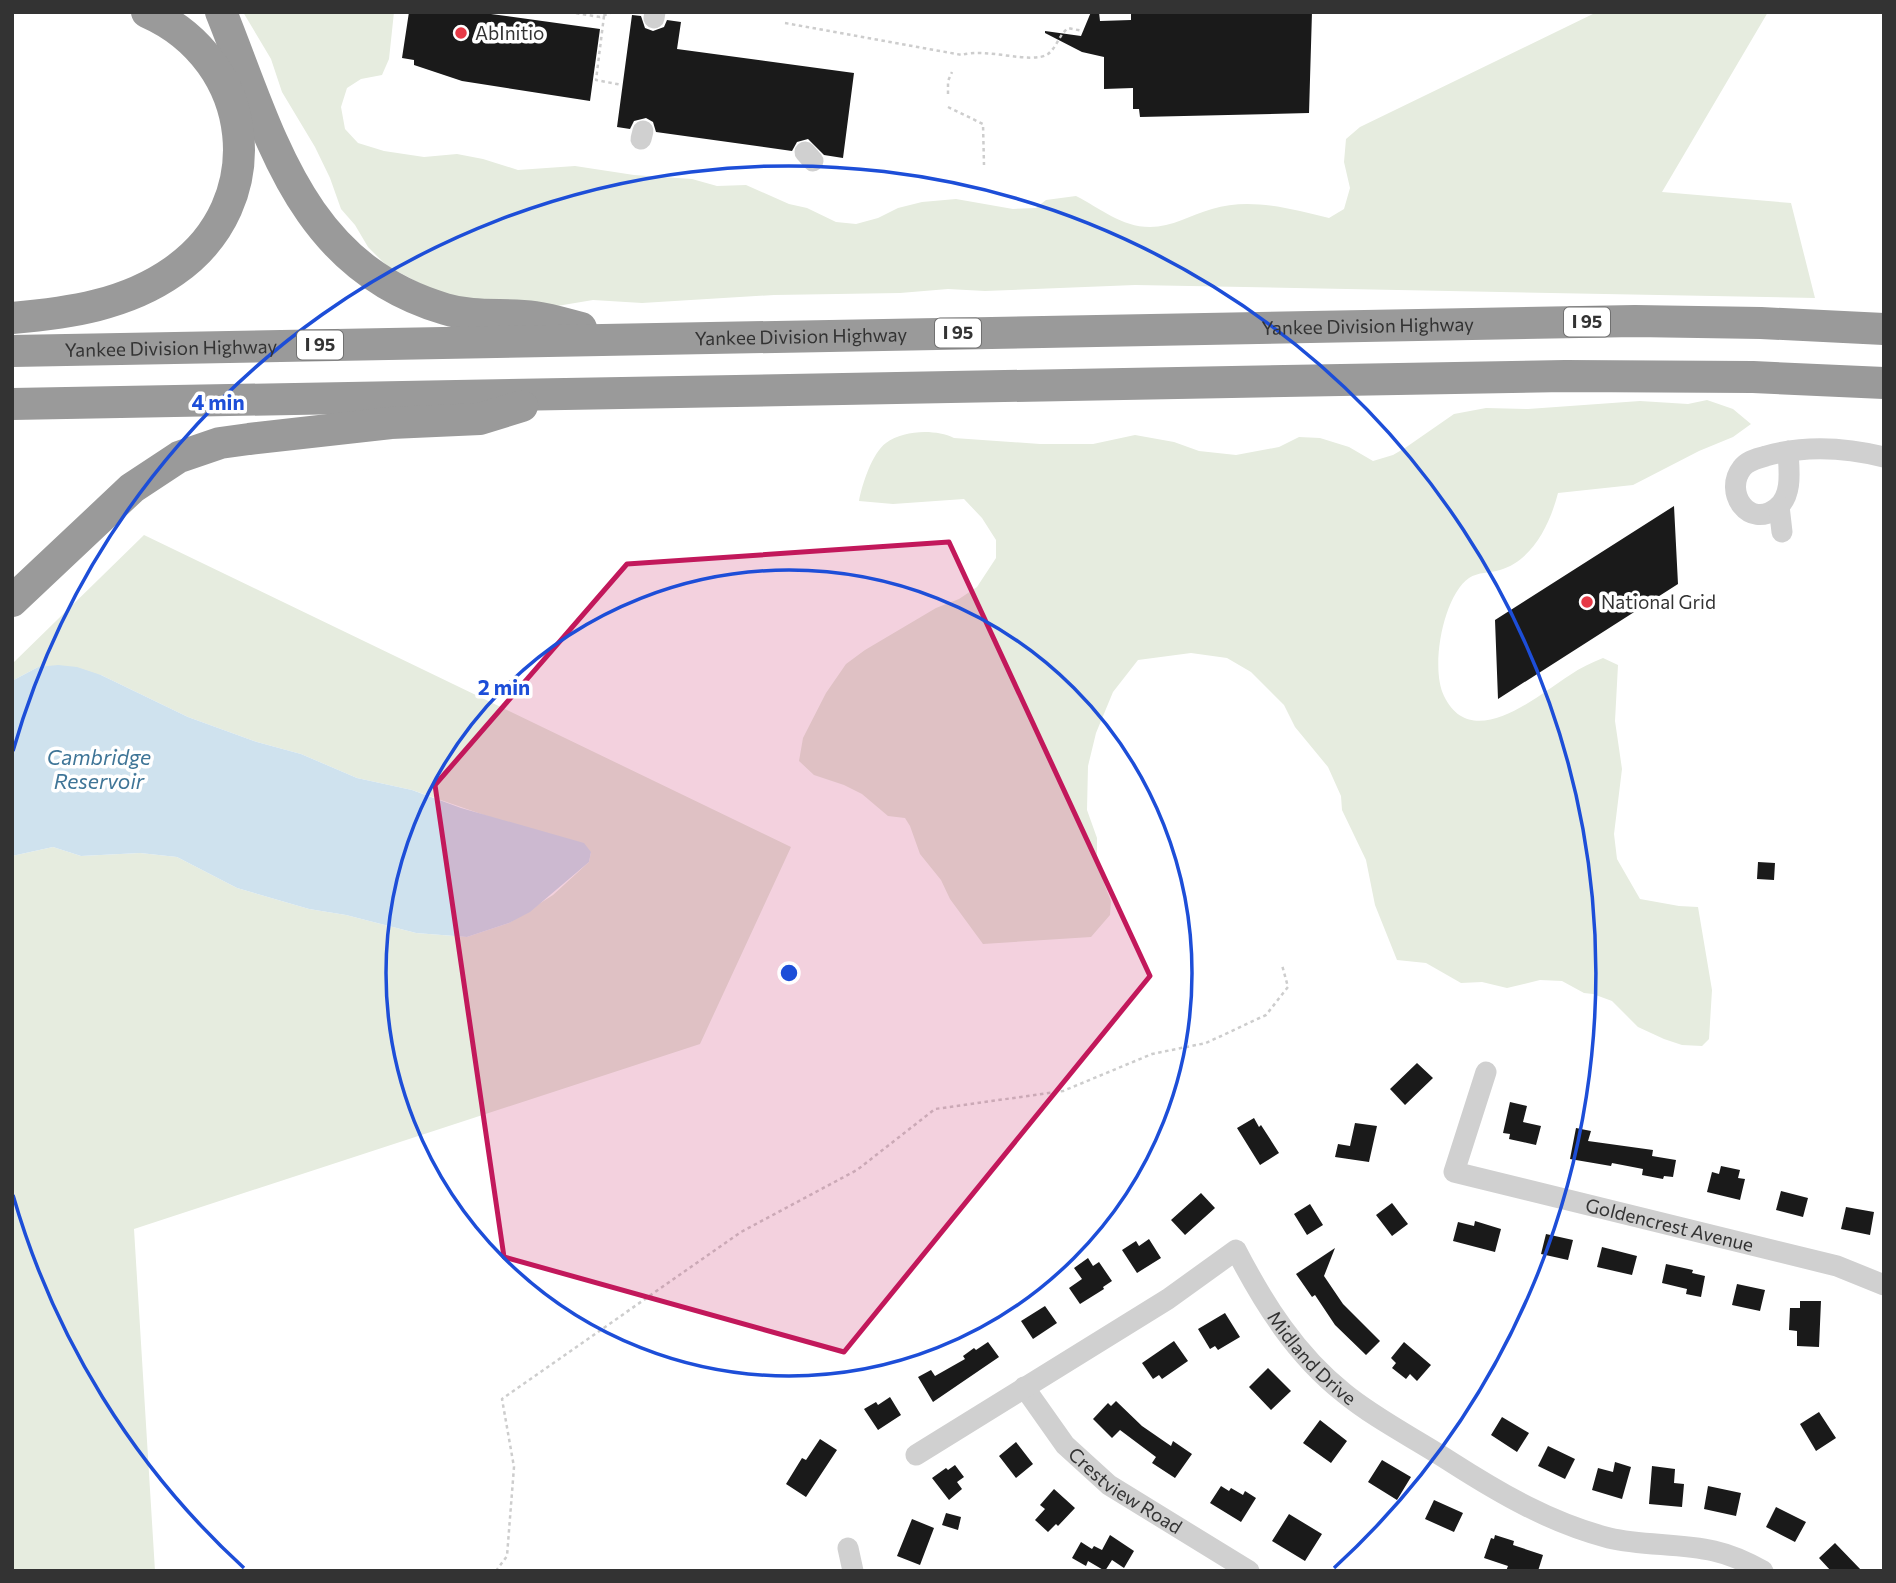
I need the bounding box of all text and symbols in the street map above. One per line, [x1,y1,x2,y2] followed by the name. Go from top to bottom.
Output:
[475,21,544,44] place label: AbInitio
[453,25,469,41] marker: AbInitio
[1564,308,1610,336] road number: I 95
[1261,312,1474,339] street label: Yankee Division Highway
[935,318,981,348] road number: I 95
[694,322,908,349] street label: Yankee Division Highway
[297,330,343,360] road number: I 95
[64,334,278,361] street label: Yankee Division Highway
[191,389,245,414] text: 4 min
[1601,590,1716,613] place label: National Grid
[1579,594,1595,610] marker: National Grid
[478,674,530,699] text: 2 min
[47,744,151,793] water label: Cambridge Reservoir
[777,961,801,985] centre of rings
[1583,1193,1756,1256] street label: Goldencrest Avenue
[1263,1306,1361,1409] street label: Midland Drive
[1064,1442,1187,1538] street label: Crestview Road

